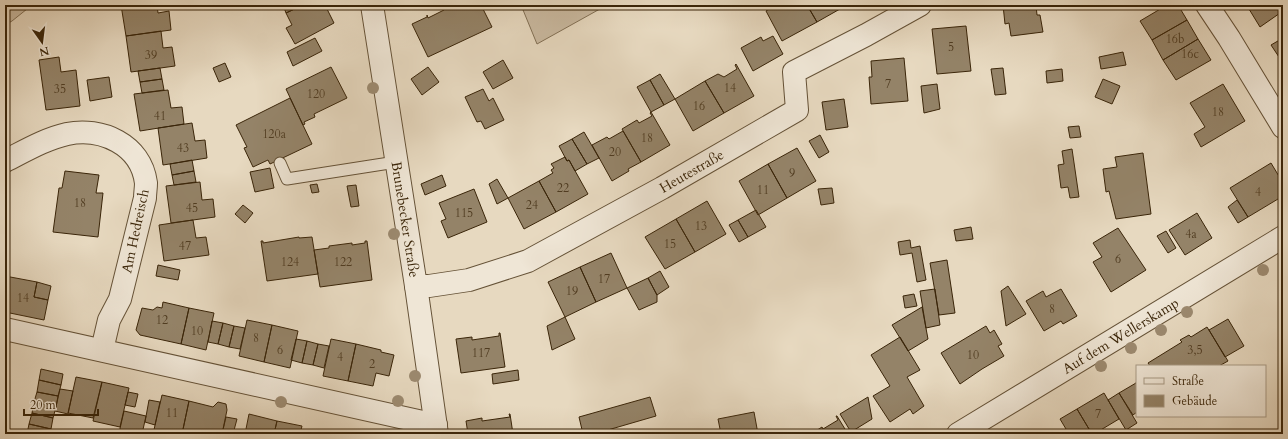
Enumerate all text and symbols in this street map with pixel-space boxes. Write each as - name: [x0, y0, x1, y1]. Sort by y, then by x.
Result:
- north arrow: [22, 22, 62, 62]
- house number: 16b: [1166, 31, 1184, 47]
- house number: 5: [948, 39, 954, 55]
- text: N: [37, 43, 51, 60]
- house number: 16c: [1181, 46, 1199, 62]
- house number: 39: [145, 47, 157, 63]
- house number: 7: [885, 76, 891, 92]
- house number: 14: [724, 80, 736, 96]
- house number: 35: [54, 81, 66, 97]
- house number: 120: [307, 86, 325, 102]
- house number: 16: [693, 98, 705, 114]
- house number: 18: [1212, 104, 1224, 120]
- house number: 41: [154, 108, 166, 124]
- house number: 120a: [262, 126, 287, 142]
- house number: 18: [641, 130, 653, 146]
- house number: 43: [177, 140, 189, 156]
- house number: 20: [609, 144, 621, 160]
- street label: Heutestraße: [656, 145, 727, 198]
- street label: Brunebecker Straße: [387, 160, 424, 279]
- house number: 9: [789, 165, 795, 181]
- house number: 22: [557, 180, 569, 196]
- house number: 11: [757, 182, 769, 198]
- house number: 4: [1255, 184, 1261, 200]
- street label: Am Hedreisch: [117, 187, 154, 275]
- house number: 18: [74, 195, 86, 211]
- house number: 24: [526, 197, 538, 213]
- house number: 45: [186, 200, 198, 216]
- house number: 115: [455, 205, 473, 221]
- house number: 13: [695, 218, 707, 234]
- house number: 4a: [1185, 226, 1197, 242]
- house number: 15: [664, 236, 676, 252]
- house number: 47: [179, 238, 191, 254]
- house number: 6: [1115, 251, 1121, 267]
- house number: 124: [281, 254, 299, 270]
- house number: 122: [334, 254, 352, 270]
- house number: 17: [598, 271, 610, 287]
- house number: 19: [566, 283, 578, 299]
- house number: 14: [17, 290, 29, 306]
- street label: Auf dem Wellerskamp: [1059, 293, 1183, 379]
- house number: 8: [1049, 301, 1055, 317]
- house number: 12: [156, 312, 168, 328]
- house number: 10: [191, 323, 203, 339]
- house number: 8: [253, 330, 259, 346]
- house number: 6: [277, 342, 283, 358]
- house number: 3,5: [1187, 342, 1203, 358]
- house number: 117: [472, 345, 490, 361]
- house number: 10: [967, 347, 979, 363]
- house number: 4: [337, 349, 343, 365]
- house number: 2: [369, 356, 375, 372]
- legend: [1136, 365, 1266, 417]
- text: Straße: [1172, 373, 1204, 389]
- scale bar: [24, 391, 98, 417]
- text: Gebäude: [1172, 393, 1217, 409]
- text: 20 m: [30, 397, 57, 413]
- house number: 11: [166, 405, 178, 421]
- house number: 7: [1095, 406, 1101, 422]

